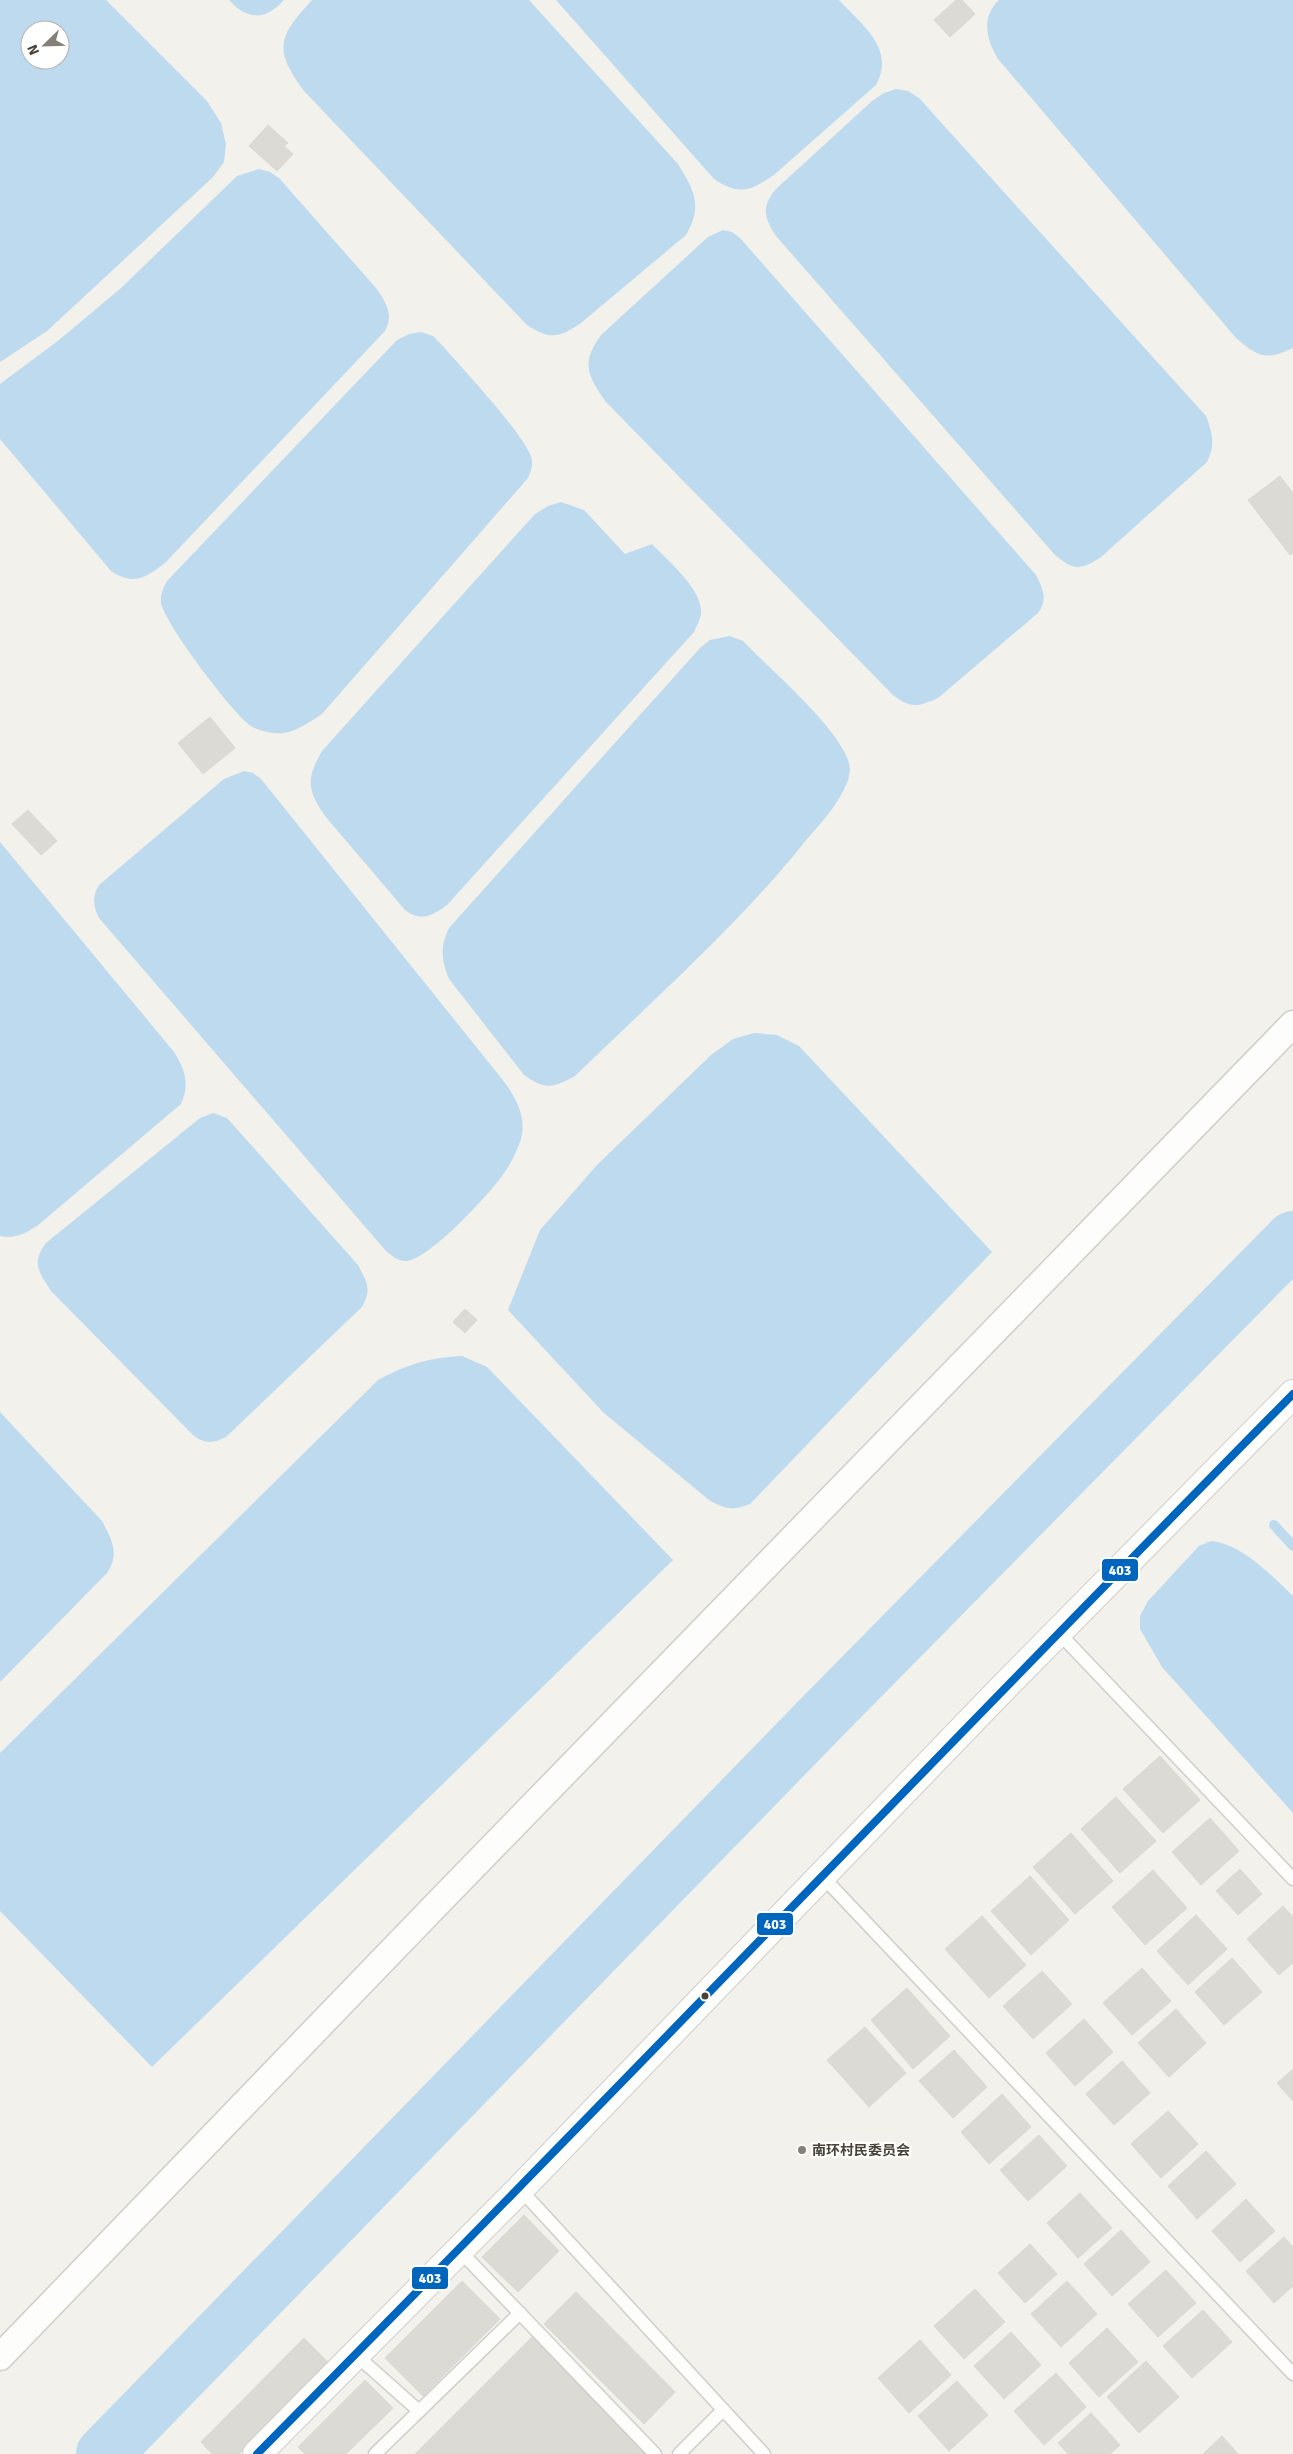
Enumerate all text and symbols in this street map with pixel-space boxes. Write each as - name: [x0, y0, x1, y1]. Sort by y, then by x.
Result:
- north arrow: [20, 20, 70, 70]
- text: N: [24, 42, 43, 58]
- line badge: 403: [1101, 1558, 1139, 1582]
- text: 403: [1109, 1562, 1131, 1579]
- line badge: 403: [756, 1912, 794, 1936]
- text: 403: [764, 1916, 786, 1933]
- unlabelled marker: [700, 1991, 710, 2001]
- place label: 南环村民委员会: [812, 2142, 910, 2159]
- marker: 南环村民委员会: [796, 2144, 808, 2156]
- line badge: 403: [411, 2266, 449, 2290]
- text: 403: [419, 2270, 441, 2287]

